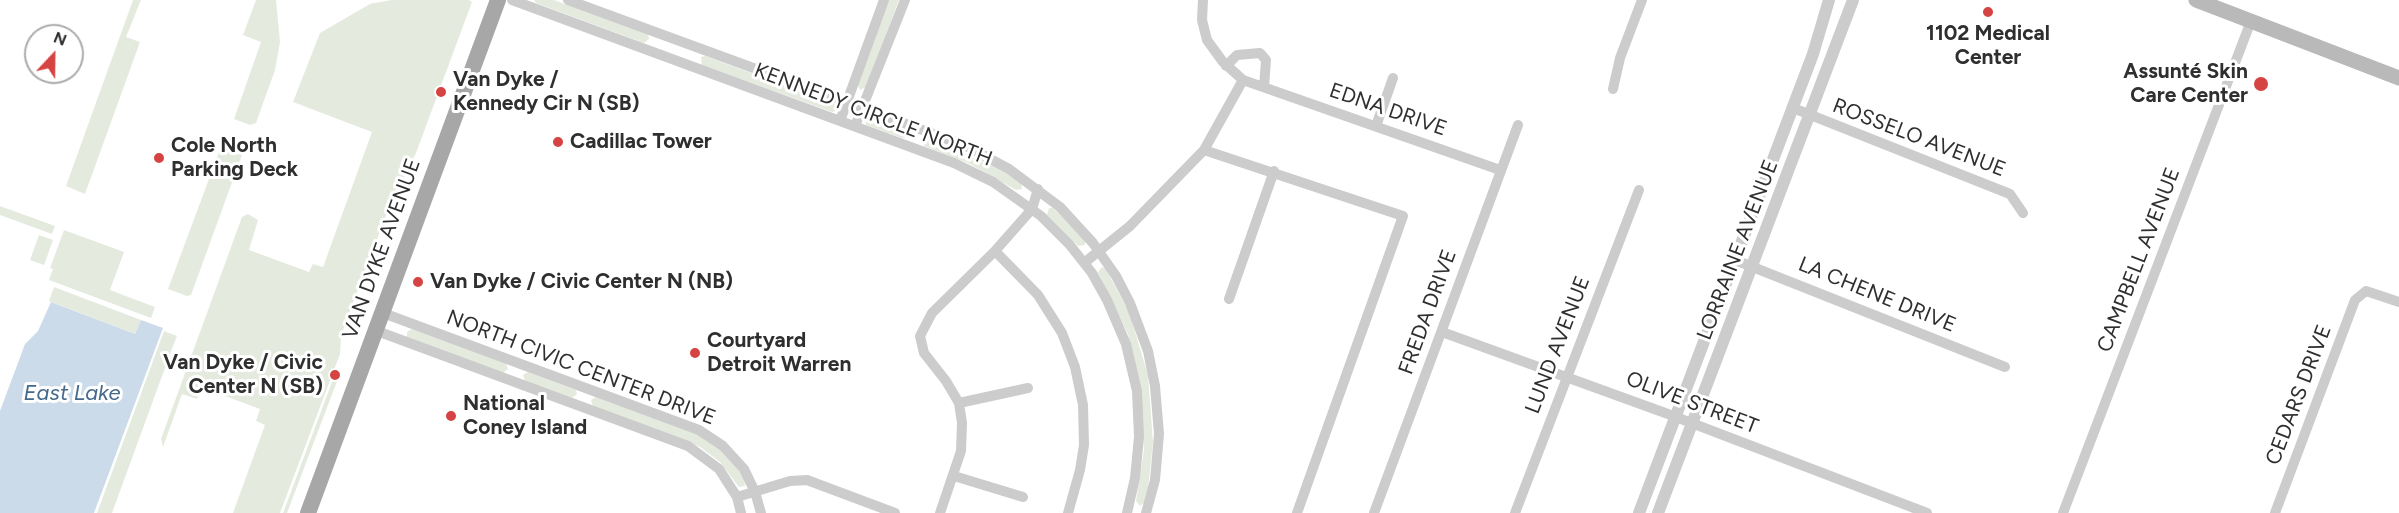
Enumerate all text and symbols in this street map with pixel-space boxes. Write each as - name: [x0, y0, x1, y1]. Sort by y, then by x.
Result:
- marker: 1102 Medical Center: [1981, 5, 1995, 19]
- place label: 1102 Medical Center: [1926, 21, 2050, 71]
- north arrow: [24, 24, 84, 84]
- text: N: [51, 28, 69, 50]
- street label: KENNEDY CIRCLE NORTH: [750, 58, 996, 172]
- place label: Assunté Skin Care Center: [2123, 59, 2248, 109]
- place label: Van Dyke / Kennedy Cir N (SB): [453, 67, 640, 117]
- marker: Assunté Skin Care Center: [2252, 75, 2270, 93]
- street label: EDNA DRIVE: [1326, 78, 1450, 142]
- marker: Van Dyke / Kennedy Cir N (SB): [434, 85, 448, 99]
- street label: ROSSELO AVENUE: [1829, 93, 2009, 183]
- place label: Cadillac Tower: [570, 129, 712, 155]
- place label: Cole North Parking Deck: [171, 133, 298, 183]
- marker: Cadillac Tower: [551, 135, 565, 149]
- marker: Cole North Parking Deck: [152, 151, 166, 165]
- street label: VAN DYKE AVENUE: [338, 155, 426, 343]
- street label: LORRAINE AVENUE: [1692, 156, 1784, 344]
- street label: CAMPBELL AVENUE: [2092, 164, 2186, 356]
- street label: FREDA DRIVE: [1394, 246, 1462, 378]
- street label: LA CHENE DRIVE: [1794, 252, 1960, 338]
- place label: Van Dyke / Civic Center N (NB): [430, 269, 733, 295]
- street label: LUND AVENUE: [1520, 273, 1596, 417]
- marker: Van Dyke / Civic Center N (NB): [411, 275, 425, 289]
- street label: NORTH CIVIC CENTER DRIVE: [443, 305, 719, 431]
- street label: CEDARS DRIVE: [2261, 322, 2337, 468]
- place label: Courtyard Detroit Warren: [707, 328, 851, 378]
- marker: Courtyard Detroit Warren: [688, 346, 702, 360]
- place label: Van Dyke / Civic Center N (SB): [163, 350, 323, 400]
- street label: OLIVE STREET: [1623, 366, 1761, 440]
- marker: Van Dyke / Civic Center N (SB): [328, 368, 342, 382]
- water label: East Lake: [23, 381, 121, 407]
- place label: National Coney Island: [463, 391, 587, 441]
- marker: National Coney Island: [444, 409, 458, 423]

